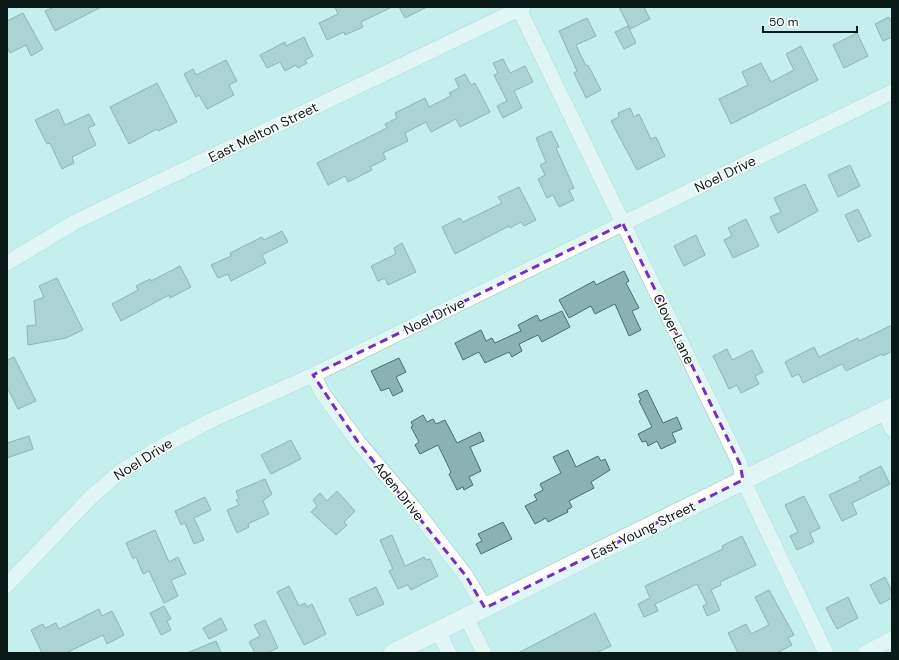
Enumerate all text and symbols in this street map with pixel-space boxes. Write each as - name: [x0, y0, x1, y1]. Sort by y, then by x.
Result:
- scale bar: [763, 8, 857, 34]
- text: 50 m: [769, 14, 798, 30]
- street label: East Melton Street: [205, 98, 321, 166]
- street label: Noel Drive: [691, 151, 759, 197]
- street label: Clover Lane: [649, 291, 699, 367]
- street label: Noel Drive: [400, 293, 468, 339]
- street label: Noel Drive: [110, 434, 176, 484]
- street label: Aden Drive: [370, 458, 428, 524]
- street label: East Young Street: [588, 497, 698, 563]

